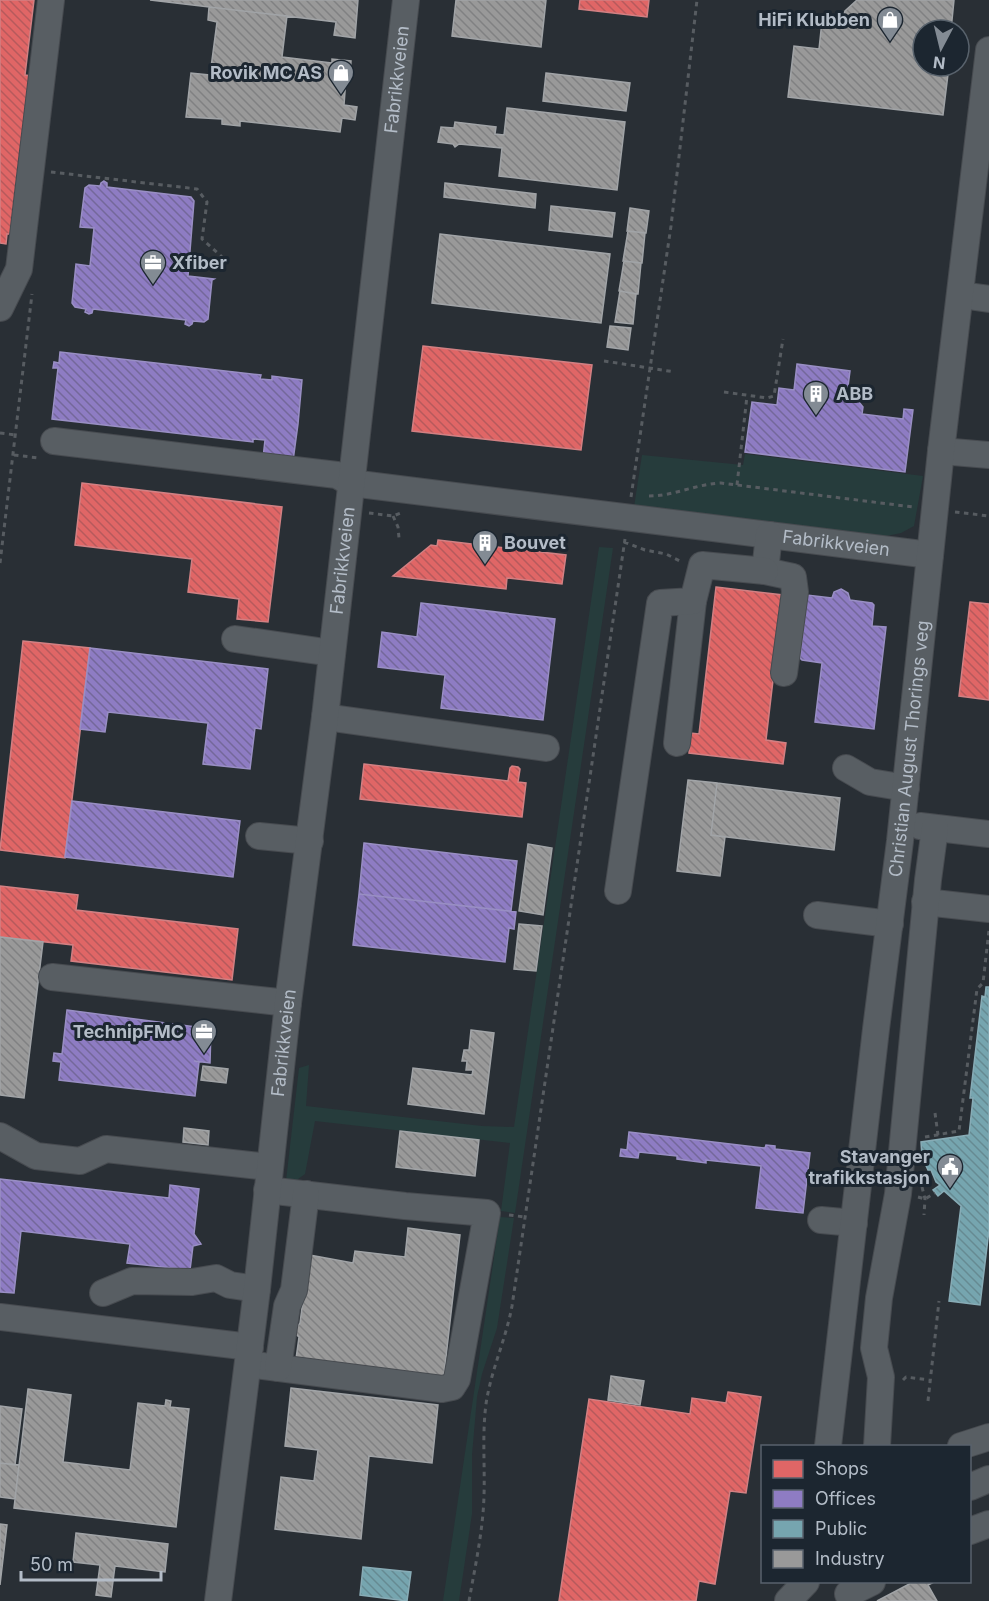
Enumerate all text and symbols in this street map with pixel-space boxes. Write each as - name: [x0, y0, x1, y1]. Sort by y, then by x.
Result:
- shop icon: HiFi Klubben: [875, 5, 905, 43]
- place label: HiFi Klubben: [758, 9, 870, 30]
- north arrow: [911, 18, 971, 78]
- street label: Fabrikkveien: [380, 25, 413, 134]
- text: N: [932, 52, 946, 74]
- shop icon: Rovik MC AS: [326, 58, 356, 96]
- place label: Rovik MC AS: [210, 62, 322, 83]
- office icon: Xfiber: [138, 248, 168, 286]
- place label: Xfiber: [172, 252, 227, 273]
- building icon: ABB: [801, 379, 831, 417]
- place label: ABB: [836, 383, 873, 404]
- street label: Fabrikkveien: [326, 505, 359, 615]
- street label: Fabrikkveien: [781, 526, 891, 560]
- building icon: Bouvet: [470, 528, 500, 566]
- place label: Bouvet: [504, 532, 566, 553]
- street label: Christian August Thorings veg: [884, 619, 933, 878]
- street label: Fabrikkveien: [267, 988, 300, 1098]
- office icon: TechnipFMC: [189, 1017, 219, 1055]
- place label: TechnipFMC: [73, 1021, 184, 1042]
- place label: Stavanger trafikkstasjon: [808, 1146, 930, 1188]
- public building icon: Stavanger trafikkstasjon: [935, 1152, 965, 1190]
- legend: [761, 1445, 971, 1583]
- text: Shops: [815, 1458, 869, 1479]
- text: Offices: [815, 1488, 876, 1509]
- text: Public: [815, 1518, 867, 1539]
- scale bar: [21, 1544, 160, 1582]
- text: Industry: [815, 1548, 885, 1569]
- text: 50 m: [30, 1554, 73, 1575]

